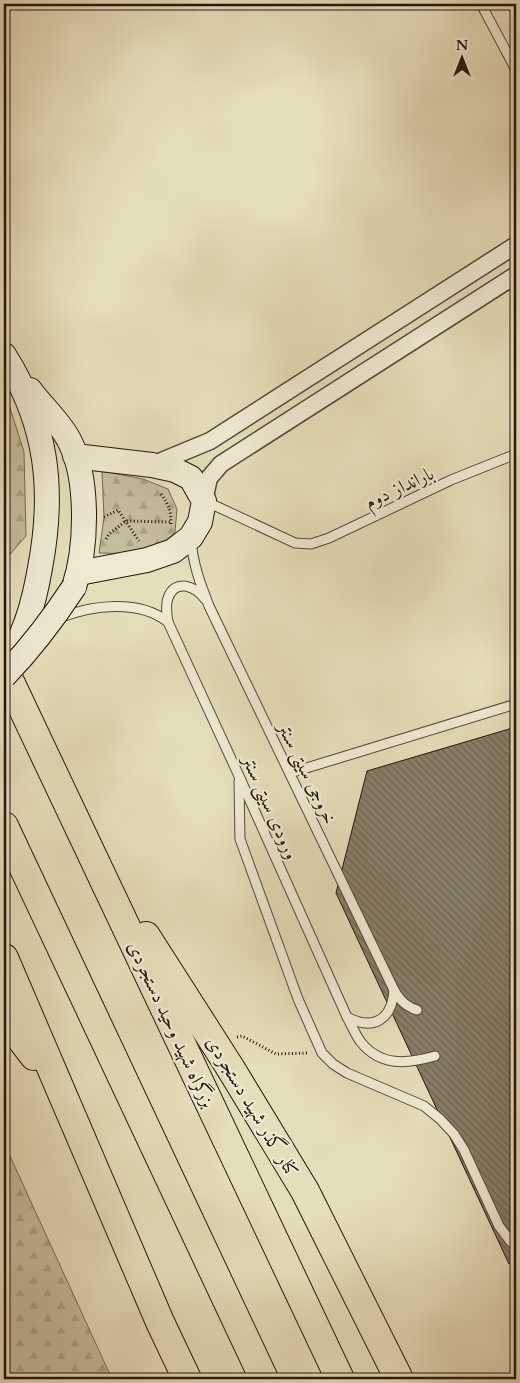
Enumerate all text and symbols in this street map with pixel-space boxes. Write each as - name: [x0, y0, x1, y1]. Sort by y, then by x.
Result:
- north arrow: [438, 32, 488, 82]
- text: N: [456, 36, 468, 55]
- street label: بارانداز دوم: [361, 461, 440, 518]
- street label: خروجی سیتی سنتر: [270, 716, 343, 829]
- street label: ورودی سیتی سنتر: [235, 750, 305, 863]
- street label: بزرگراه شهید وحید دستجردی: [121, 937, 221, 1113]
- street label: کنار گذر شهید دستجردی: [200, 1031, 305, 1182]

